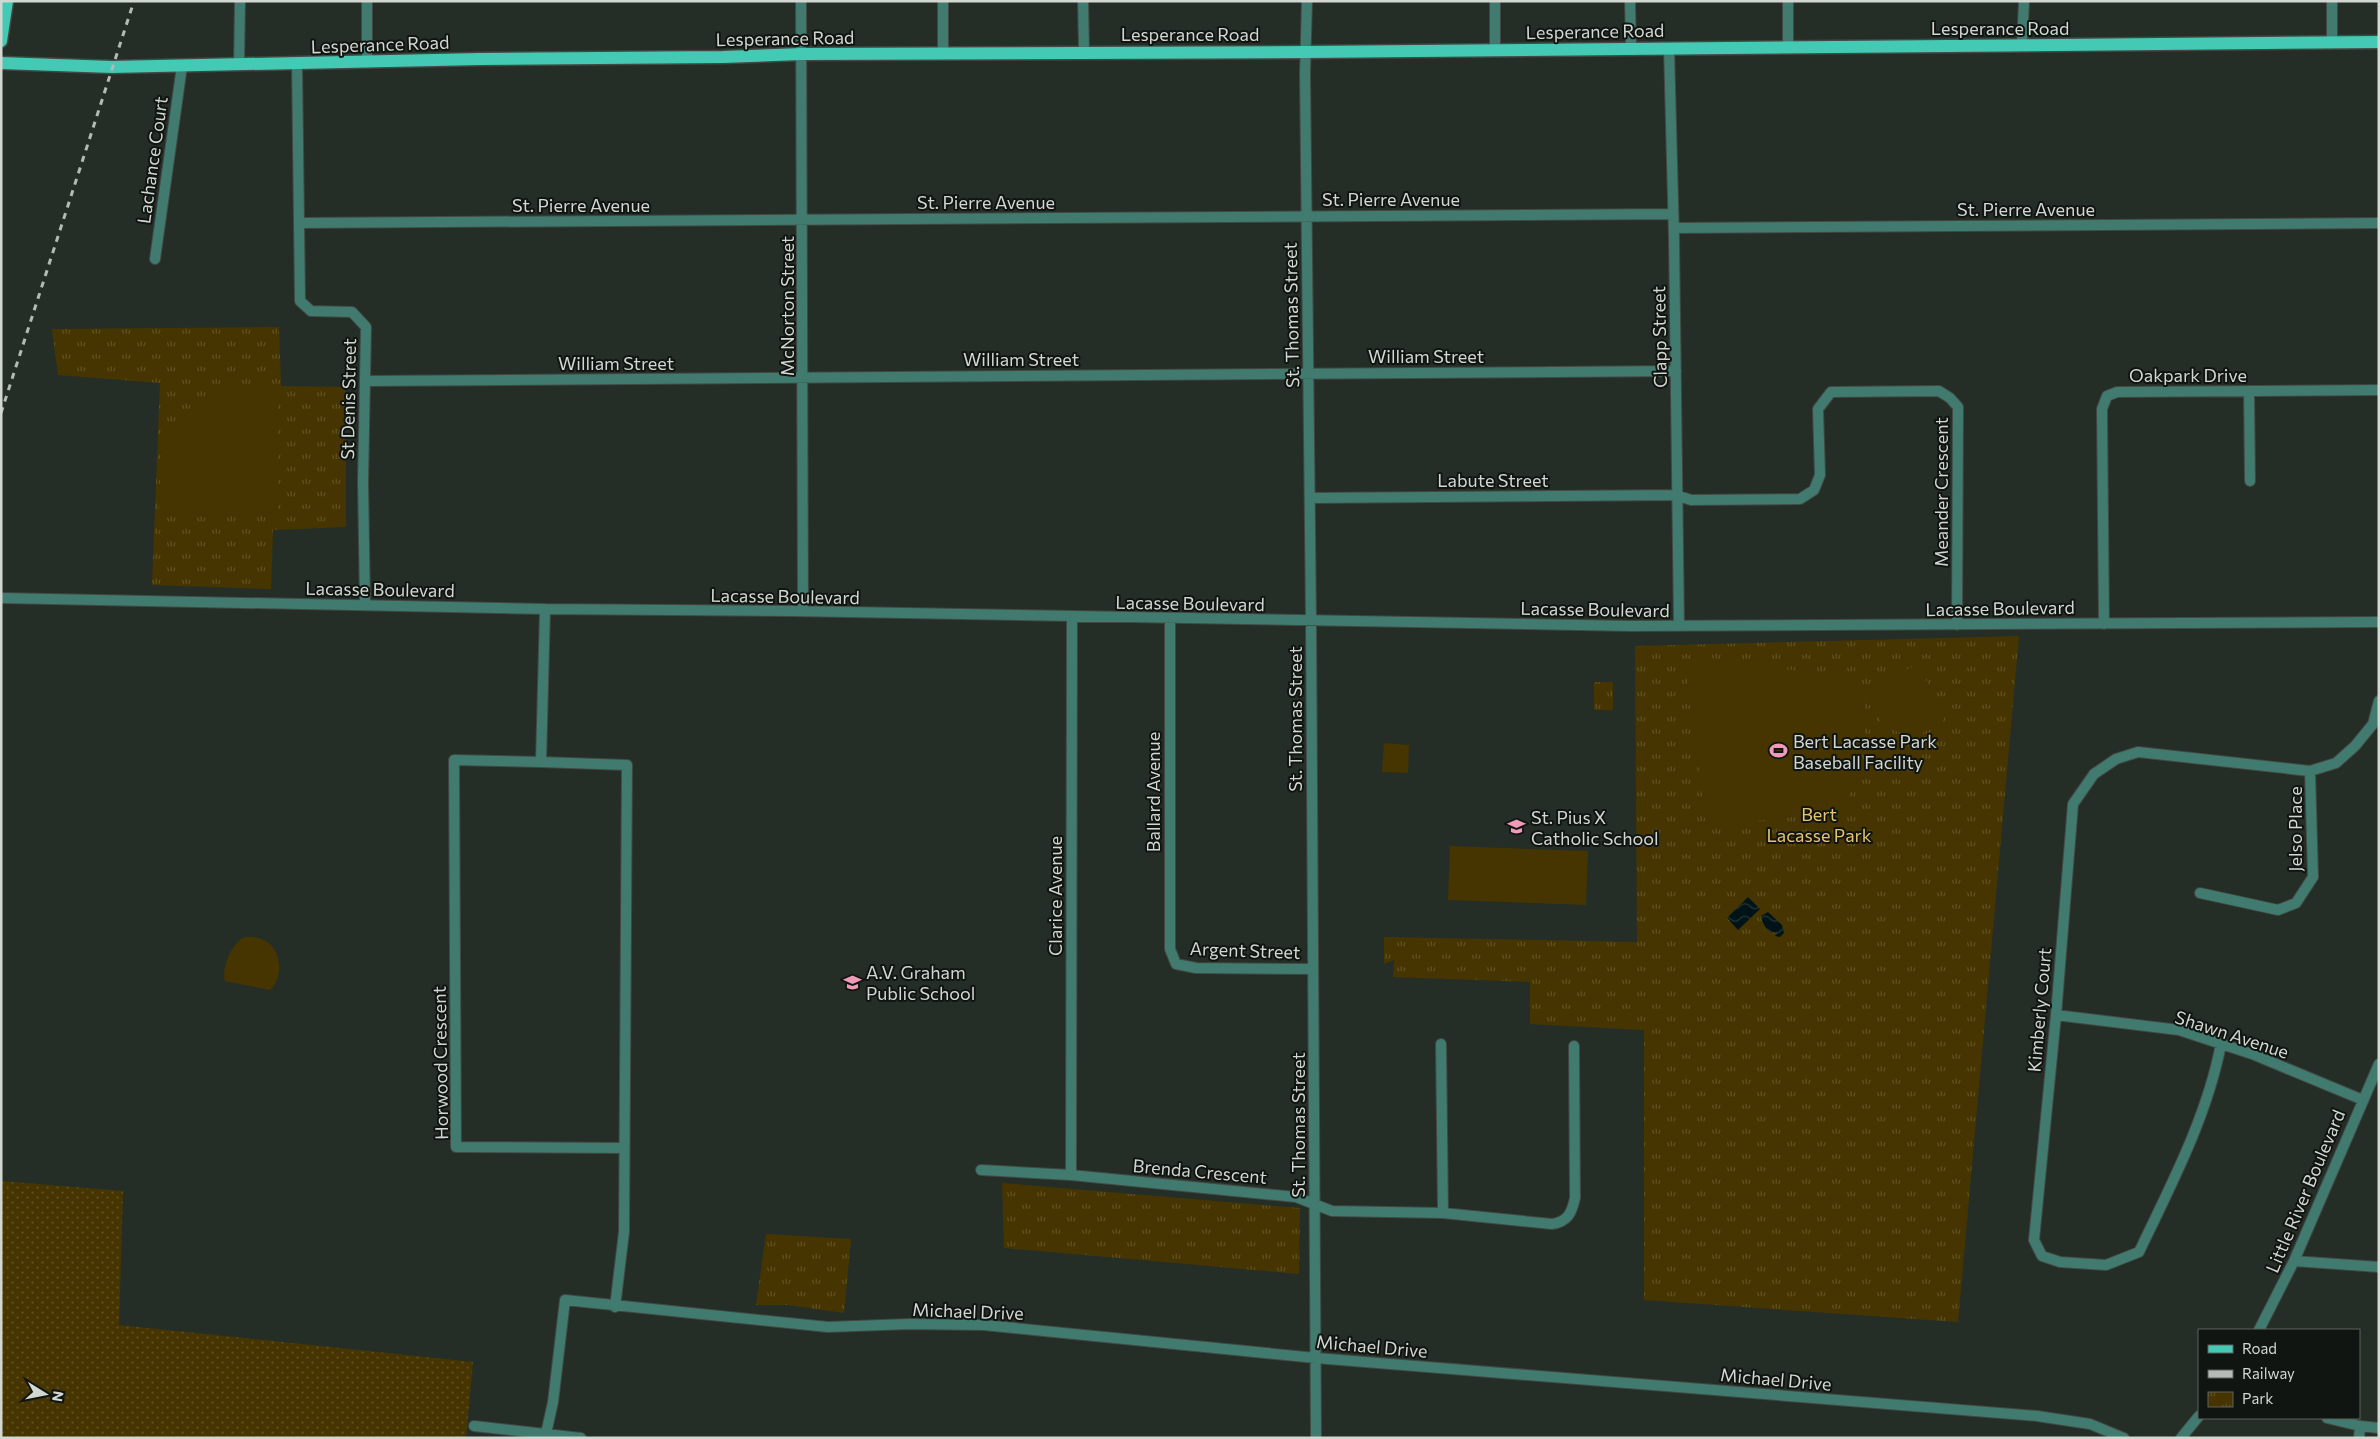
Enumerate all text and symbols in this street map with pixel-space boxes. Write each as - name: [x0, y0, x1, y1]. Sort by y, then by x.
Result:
- street label: Lesperance Road: [1931, 17, 2069, 39]
- street label: Lesperance Road: [1525, 19, 1665, 43]
- street label: Lesperance Road: [1121, 23, 1259, 45]
- street label: Lesperance Road: [715, 26, 855, 50]
- street label: Lesperance Road: [310, 31, 450, 57]
- street label: Lachance Court: [132, 95, 172, 225]
- street label: St. Pierre Avenue: [1322, 188, 1460, 210]
- street label: St. Pierre Avenue: [917, 191, 1055, 213]
- street label: St. Pierre Avenue: [512, 194, 650, 216]
- street label: St. Pierre Avenue: [1957, 198, 2095, 220]
- street label: McNorton Street: [776, 236, 798, 376]
- street label: St. Thomas Street: [1279, 242, 1303, 388]
- street label: Clapp Street: [1647, 286, 1671, 388]
- street label: St Denis Street: [336, 338, 360, 460]
- street label: William Street: [1368, 345, 1484, 367]
- street label: William Street: [963, 348, 1079, 370]
- street label: William Street: [558, 352, 674, 374]
- street label: Oakpark Drive: [2129, 364, 2247, 386]
- street label: Meander Crescent: [1930, 417, 1952, 567]
- street label: Labute Street: [1437, 469, 1549, 491]
- street label: Lacasse Boulevard: [305, 577, 455, 601]
- street label: Lacasse Boulevard: [710, 584, 860, 608]
- street label: Lacasse Boulevard: [1115, 591, 1265, 615]
- street label: Lacasse Boulevard: [1925, 596, 2075, 620]
- street label: Lacasse Boulevard: [1520, 597, 1670, 621]
- street label: St. Thomas Street: [1284, 646, 1306, 792]
- place label: Bert Lacasse Park Baseball Facility: [1793, 730, 1937, 773]
- street label: Ballard Avenue: [1142, 732, 1164, 852]
- sports icon: Bert Lacasse Park Baseball Facility: [1769, 741, 1789, 761]
- street label: Jelso Place: [2284, 786, 2306, 872]
- park label: Bert Lacasse Park: [1767, 803, 1872, 846]
- place label: St. Pius X Catholic School: [1531, 806, 1659, 849]
- school or university icon: St. Pius X Catholic School: [1507, 817, 1527, 837]
- street label: Clarice Avenue: [1044, 836, 1066, 956]
- street label: Argent Street: [1189, 937, 1301, 963]
- street label: Kimberly Court: [2023, 947, 2055, 1073]
- place label: A.V. Graham Public School: [866, 961, 975, 1004]
- school or university icon: A.V. Graham Public School: [842, 972, 862, 992]
- street label: Horwood Crescent: [428, 986, 452, 1140]
- street label: Shawn Avenue: [2172, 1005, 2292, 1063]
- street label: St. Thomas Street: [1287, 1052, 1309, 1198]
- street label: Little River Boulevard: [2261, 1106, 2349, 1276]
- street label: Brenda Crescent: [1132, 1154, 1268, 1188]
- street label: Michael Drive: [912, 1298, 1024, 1324]
- legend: [2198, 1329, 2360, 1419]
- street label: Michael Drive: [1316, 1330, 1428, 1362]
- text: Road: [2242, 1339, 2277, 1357]
- street label: Michael Drive: [1720, 1363, 1832, 1395]
- text: Railway: [2242, 1364, 2295, 1382]
- north arrow: [20, 1369, 70, 1419]
- text: Park: [2242, 1389, 2273, 1407]
- text: N: [49, 1390, 68, 1403]

